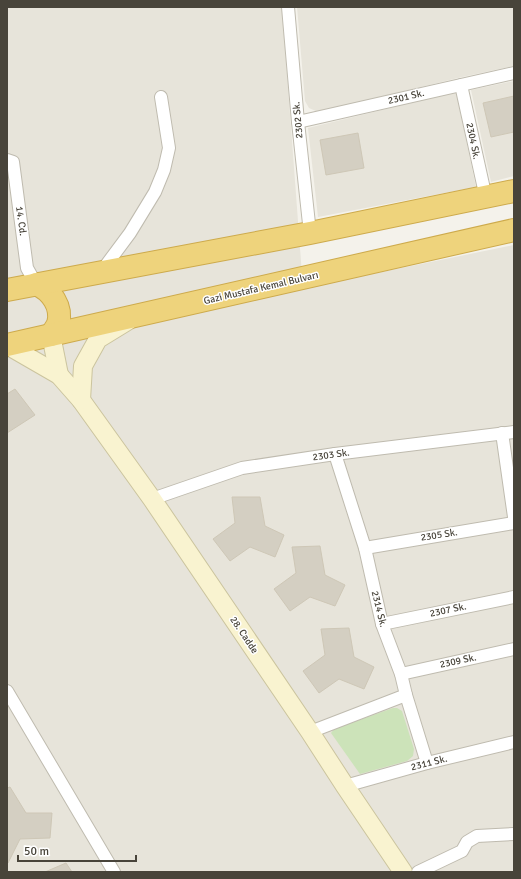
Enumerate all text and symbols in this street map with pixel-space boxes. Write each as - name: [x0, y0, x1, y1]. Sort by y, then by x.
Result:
- street label: 2301 Sk.: [387, 87, 426, 107]
- street label: 2302 Sk.: [290, 101, 306, 139]
- street label: 2304 Sk.: [463, 122, 483, 161]
- street label: 14. Cd.: [13, 206, 29, 237]
- street label: Gazi Mustafa Kemal Bulvarı: [202, 269, 320, 307]
- street label: 2303 Sk.: [312, 446, 351, 464]
- street label: 2305 Sk.: [420, 526, 459, 544]
- street label: 2314 Sk.: [369, 590, 389, 629]
- street label: 2307 Sk.: [429, 600, 468, 620]
- street label: 28. Cadde: [227, 614, 261, 656]
- street label: 2309 Sk.: [439, 651, 478, 671]
- street label: 2311 Sk.: [410, 753, 449, 773]
- scale bar: [18, 837, 136, 863]
- text: 50 m: [24, 844, 49, 859]

